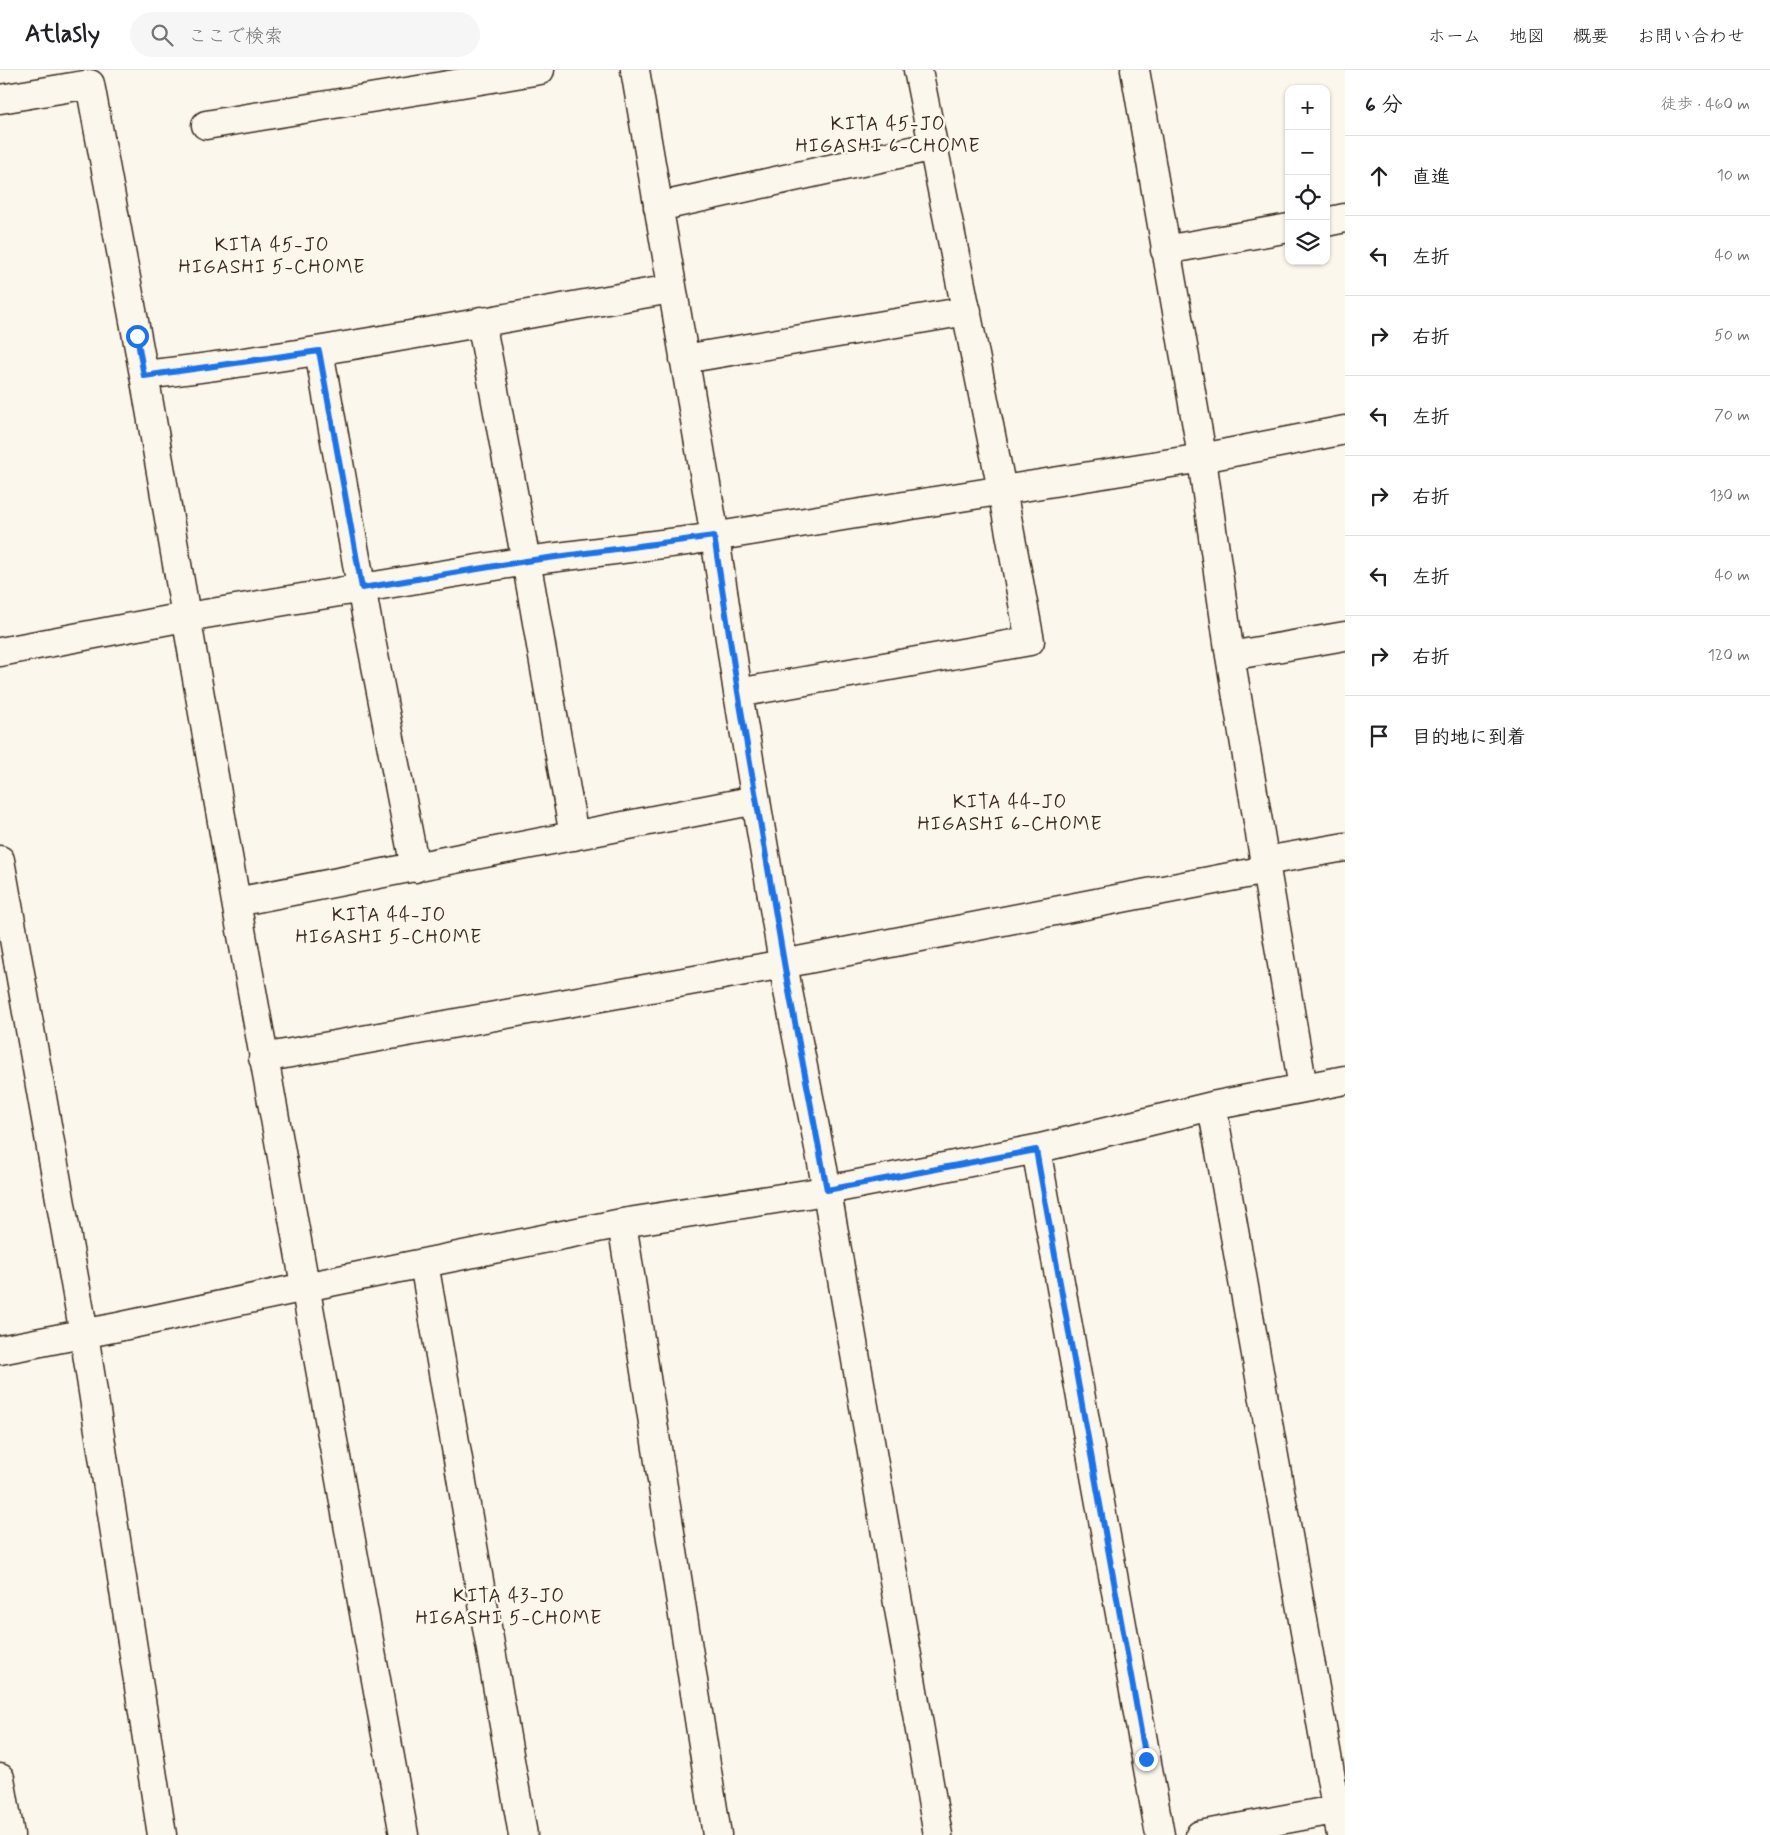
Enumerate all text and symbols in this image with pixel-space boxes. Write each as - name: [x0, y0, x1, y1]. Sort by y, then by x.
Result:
- search box: [130, 12, 480, 57]
- text: Atlasly: [25, 19, 100, 50]
- icon: search: [148, 21, 176, 49]
- text: ここで検索: [188, 24, 283, 49]
- text: ホーム: [1428, 25, 1481, 49]
- text: 地図: [1509, 25, 1545, 49]
- text: 概要: [1573, 25, 1609, 49]
- text: お問い合わせ: [1637, 25, 1745, 49]
- map controls: [1285, 85, 1330, 265]
- button: +: [1285, 85, 1330, 130]
- text: 6 分: [1365, 91, 1402, 119]
- text: 徒歩 · 460 m: [1661, 94, 1750, 115]
- district label: KITA 45-JO HIGASHI 6-CHOME: [795, 112, 981, 159]
- button: −: [1285, 130, 1330, 175]
- icon: ahead: [1365, 162, 1393, 190]
- text: 直進: [1412, 165, 1450, 190]
- text: 10 m: [1717, 165, 1750, 186]
- button: locate: [1285, 175, 1330, 220]
- button: layers: [1285, 220, 1330, 265]
- district label: KITA 45-JO HIGASHI 5-CHOME: [179, 233, 365, 280]
- icon: left: [1365, 242, 1393, 270]
- text: 左折: [1412, 245, 1450, 270]
- text: 40 m: [1714, 245, 1750, 266]
- icon: right: [1365, 322, 1393, 350]
- route start: [126, 325, 149, 348]
- text: 右折: [1412, 325, 1450, 350]
- text: 50 m: [1714, 325, 1750, 346]
- icon: left: [1365, 402, 1393, 430]
- text: 左折: [1412, 405, 1450, 430]
- text: 70 m: [1714, 405, 1750, 426]
- icon: right: [1365, 482, 1393, 510]
- text: 右折: [1412, 485, 1450, 510]
- text: 130 m: [1709, 485, 1750, 506]
- icon: left: [1365, 562, 1393, 590]
- text: 左折: [1412, 565, 1450, 590]
- text: 40 m: [1714, 565, 1750, 586]
- icon: right: [1365, 642, 1393, 670]
- text: 右折: [1412, 645, 1450, 670]
- text: 120 m: [1708, 645, 1750, 666]
- icon: arrive: [1365, 722, 1393, 750]
- text: 目的地に到着: [1412, 725, 1526, 750]
- district label: KITA 44-JO HIGASHI 6-CHOME: [917, 790, 1103, 837]
- district label: KITA 44-JO HIGASHI 5-CHOME: [296, 903, 482, 950]
- district label: KITA 43-JO HIGASHI 5-CHOME: [416, 1584, 602, 1631]
- route end: [1135, 1748, 1158, 1771]

